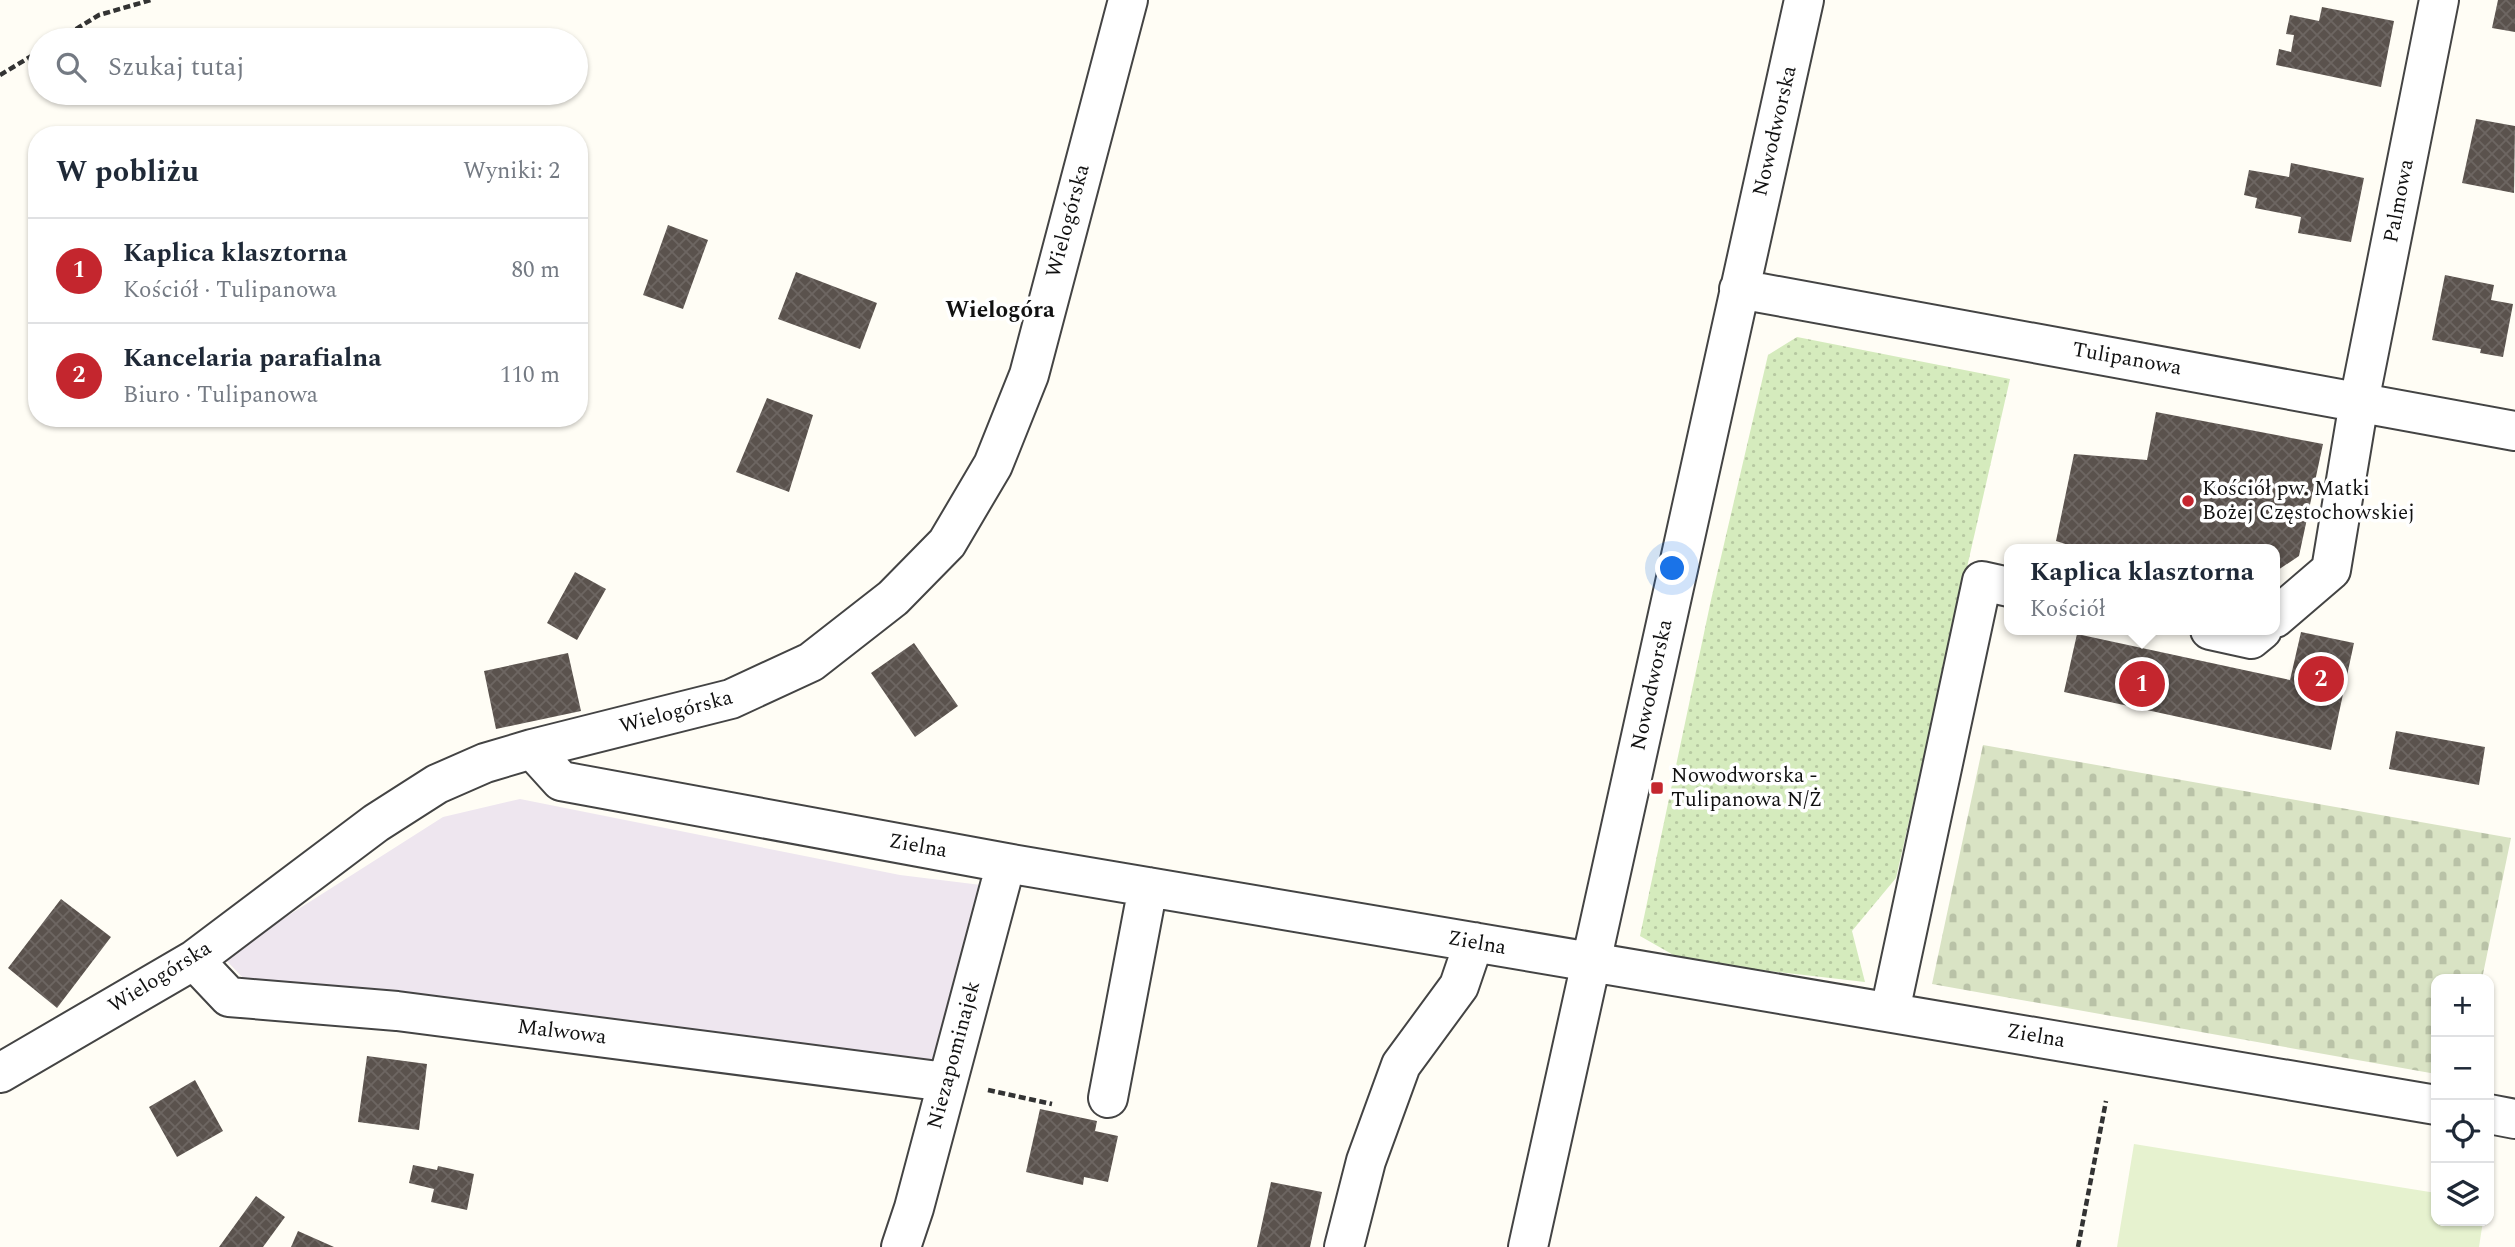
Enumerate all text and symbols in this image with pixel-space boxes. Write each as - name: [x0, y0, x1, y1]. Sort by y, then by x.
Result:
- search box: [28, 28, 588, 105]
- text: Szukaj tutaj: [108, 47, 245, 87]
- icon: search: [52, 48, 90, 86]
- street label: Nowodworska: [1744, 62, 1806, 200]
- text: W pobliżu: [56, 149, 199, 195]
- text: Wyniki: 2: [463, 154, 560, 189]
- street label: Palmowa: [2375, 156, 2423, 246]
- street label: Wielogórska: [1037, 160, 1099, 281]
- text: Kaplica klasztorna: [123, 233, 347, 273]
- text: 1: [73, 253, 85, 288]
- text: 80 m: [511, 253, 560, 288]
- text: Kościół · Tulipanowa: [123, 273, 337, 308]
- district label: Wielogóra: [945, 293, 1055, 328]
- street label: Tulipanowa: [2070, 334, 2185, 384]
- text: Kancelaria parafialna: [123, 338, 382, 378]
- text: 2: [73, 358, 85, 393]
- text: 110 m: [500, 358, 560, 393]
- text: Biuro · Tulipanowa: [123, 378, 318, 413]
- place label: Kościół pw. Matki Bożej Częstochowskiej: [2202, 473, 2415, 529]
- marker: Kościół pw. Matki Bożej Częstochowskiej: [2180, 493, 2196, 509]
- popup: [2004, 544, 2280, 635]
- your location: [1655, 551, 1689, 585]
- text: Kaplica klasztorna: [2030, 552, 2254, 592]
- text: Kościół: [2030, 592, 2106, 627]
- street label: Nowodworska: [1622, 616, 1682, 754]
- pin: 2: [2298, 653, 2344, 705]
- pin: 1: [2119, 658, 2165, 710]
- street label: Wielogórska: [616, 681, 737, 743]
- place label: Nowodworska - Tulipanowa N/Ż: [1671, 760, 1822, 816]
- marker: Nowodworska - Tulipanowa N/Ż: [1649, 780, 1665, 796]
- street label: Zielna: [886, 825, 950, 867]
- street label: Zielna: [1445, 922, 1509, 964]
- street label: Wielogórska: [102, 932, 218, 1021]
- map controls: [2431, 974, 2494, 1226]
- button: +: [2431, 974, 2494, 1037]
- street label: Niezapominajek: [919, 977, 989, 1133]
- street label: Malwowa: [516, 1011, 609, 1053]
- street label: Zielna: [2004, 1015, 2068, 1057]
- button: −: [2431, 1037, 2494, 1100]
- button: locate: [2431, 1100, 2494, 1163]
- button: layers: [2431, 1163, 2494, 1226]

